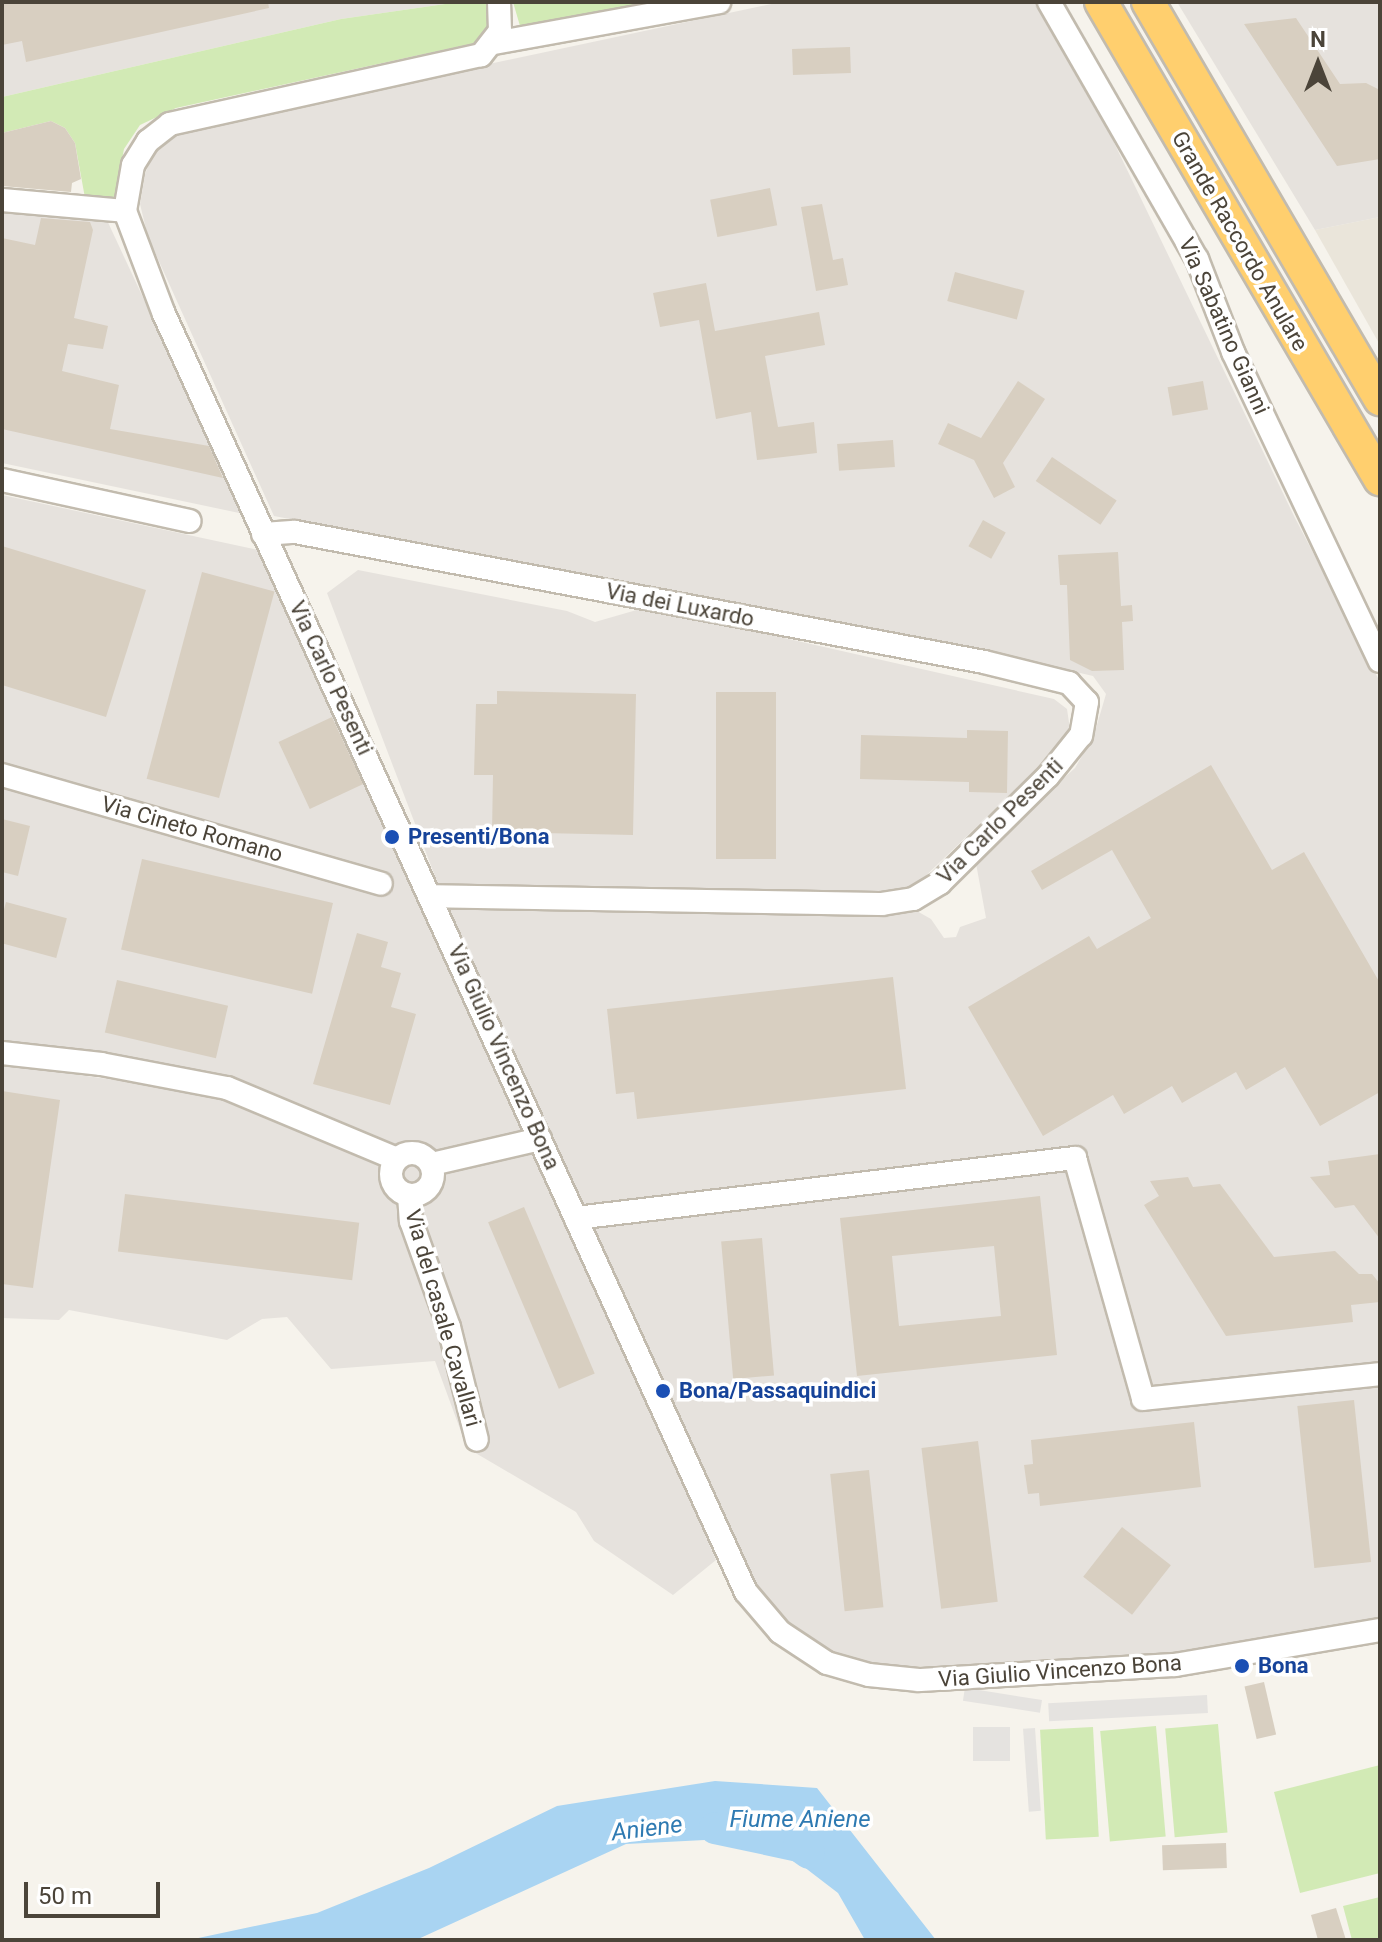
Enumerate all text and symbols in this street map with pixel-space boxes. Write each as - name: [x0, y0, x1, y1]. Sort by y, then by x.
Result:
- north arrow: [1278, 24, 1358, 104]
- text: N: [1310, 27, 1326, 52]
- street label: Grande Raccordo Anulare: [1166, 126, 1314, 356]
- street label: Via Sabatino Gianni: [1173, 233, 1275, 419]
- street label: Via dei Luxardo: [604, 578, 756, 632]
- street label: Via Carlo Pesenti: [284, 597, 378, 759]
- street label: Via Carlo Pesenti: [932, 753, 1068, 889]
- street label: Via Cineto Romano: [98, 790, 286, 868]
- place label: Presenti/Bona: [408, 824, 549, 850]
- marker: Presenti/Bona: [383, 828, 401, 846]
- street label: Via Giulio Vincenzo Bona: [442, 940, 566, 1174]
- street label: Via del casale Cavallari: [399, 1206, 487, 1430]
- place label: Bona/Passaquindici: [679, 1378, 876, 1404]
- marker: Bona/Passaquindici: [654, 1382, 672, 1400]
- street label: Via Giulio Vincenzo Bona: [937, 1649, 1183, 1693]
- place label: Bona: [1258, 1653, 1309, 1679]
- marker: Bona: [1233, 1657, 1251, 1675]
- water label: Fiume Aniene: [729, 1806, 871, 1834]
- water label: Aniene: [610, 1810, 684, 1848]
- scale bar: [28, 1866, 164, 1916]
- text: 50 m: [38, 1882, 92, 1910]

